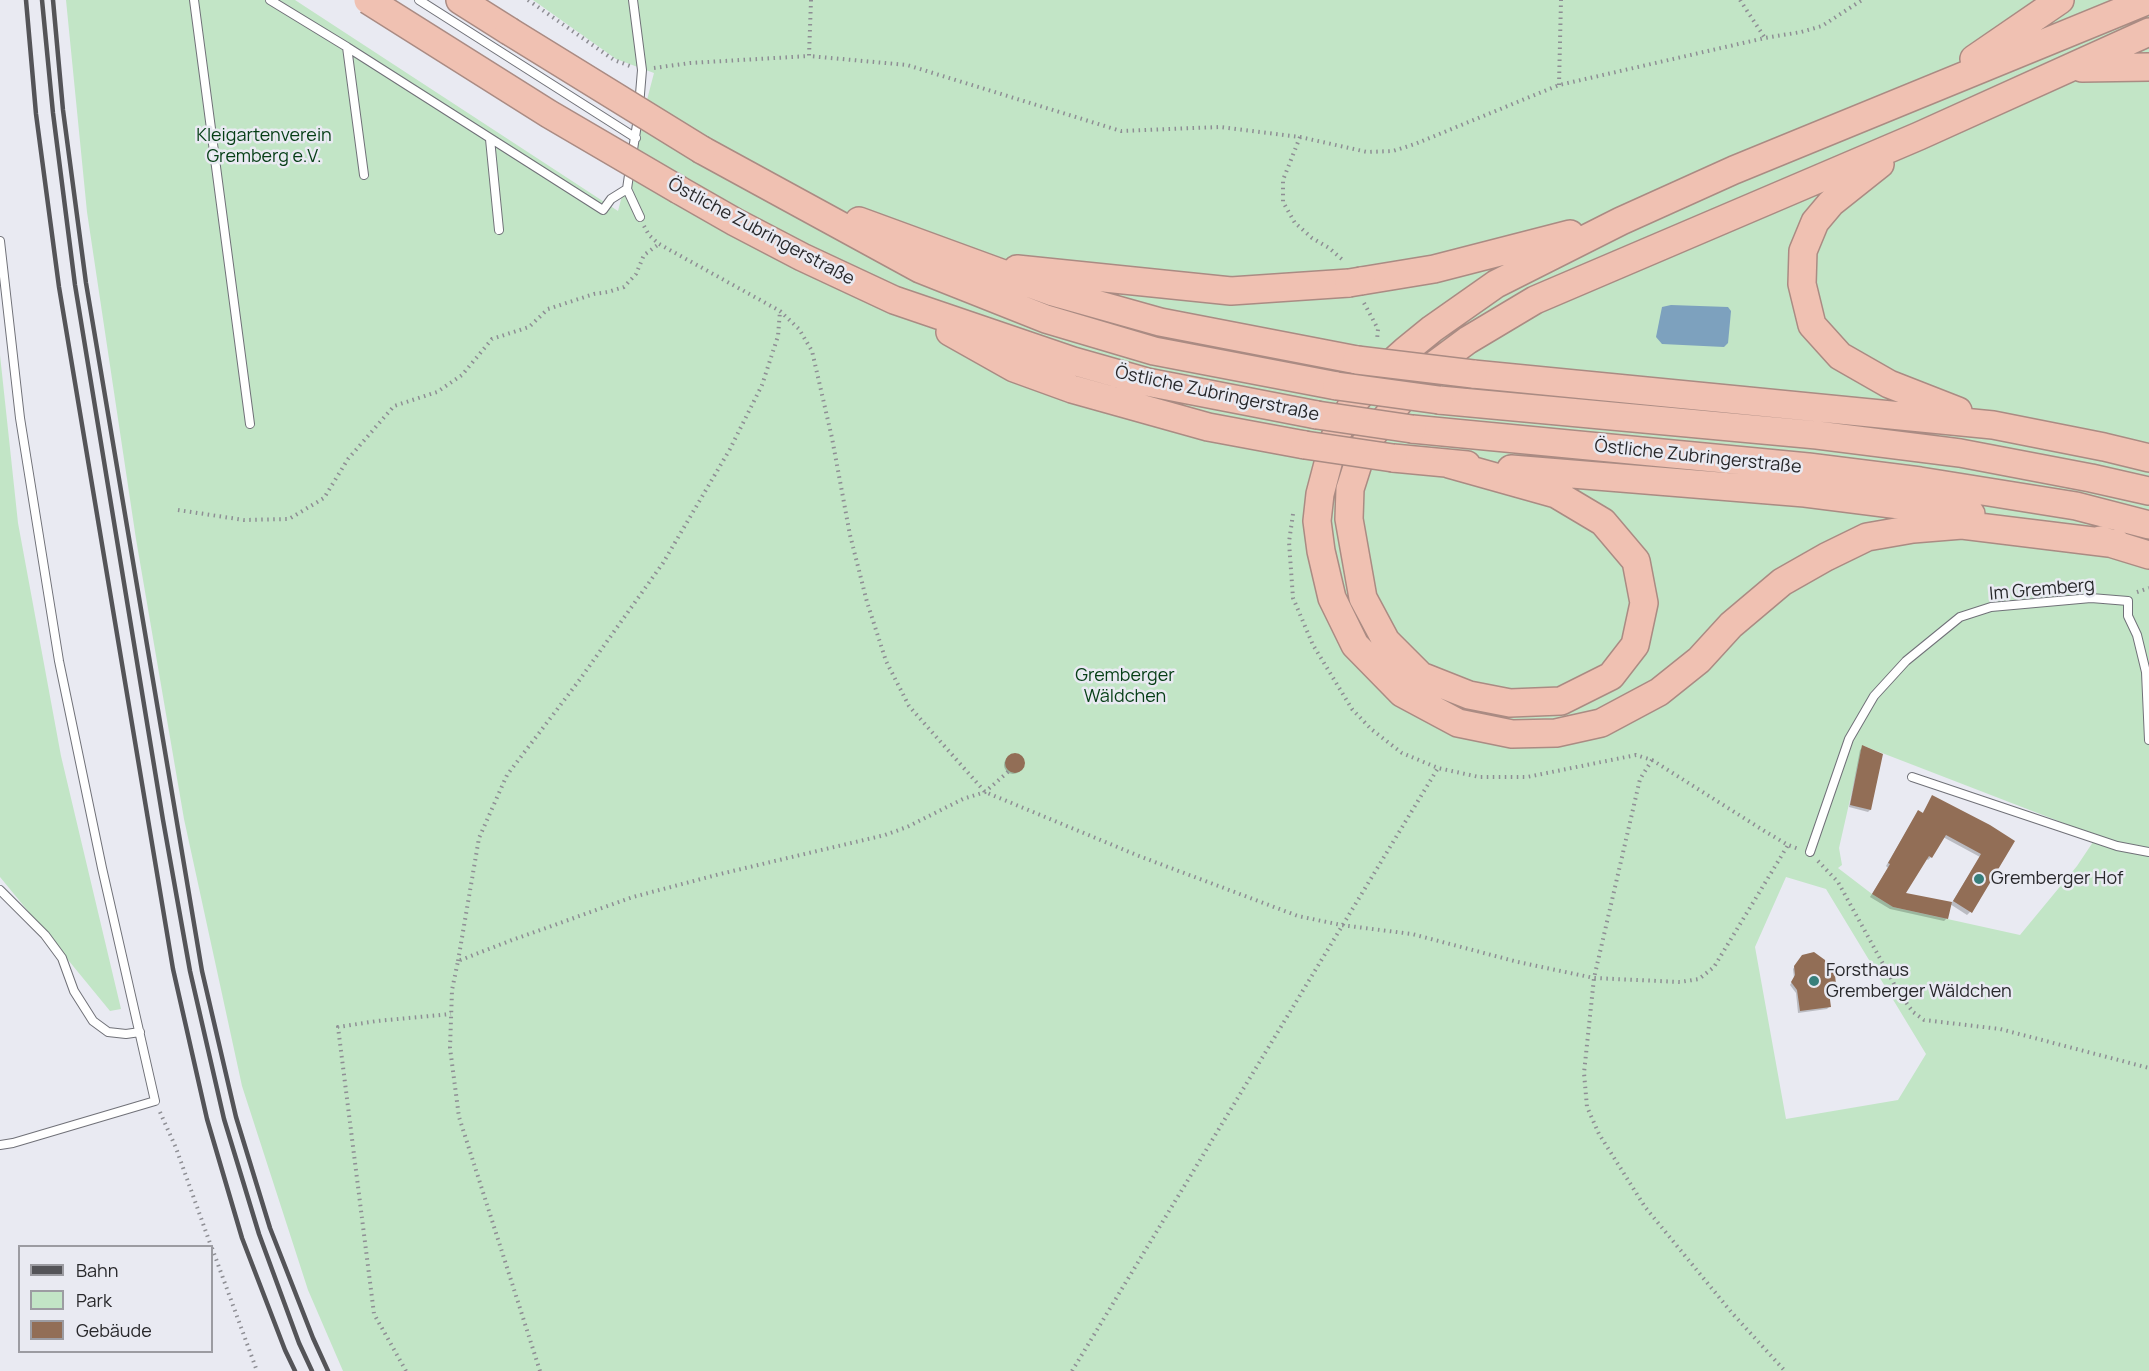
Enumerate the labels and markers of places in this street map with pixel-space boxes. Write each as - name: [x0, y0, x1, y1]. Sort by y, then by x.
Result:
- place label: Gremberger Hof: [1991, 868, 2123, 890]
- marker: Gremberger Hof: [1972, 872, 1986, 886]
- place label: Forsthaus Gremberger Wäldchen: [1826, 960, 2012, 1002]
- marker: Forsthaus Gremberger Wäldchen: [1807, 974, 1821, 988]

